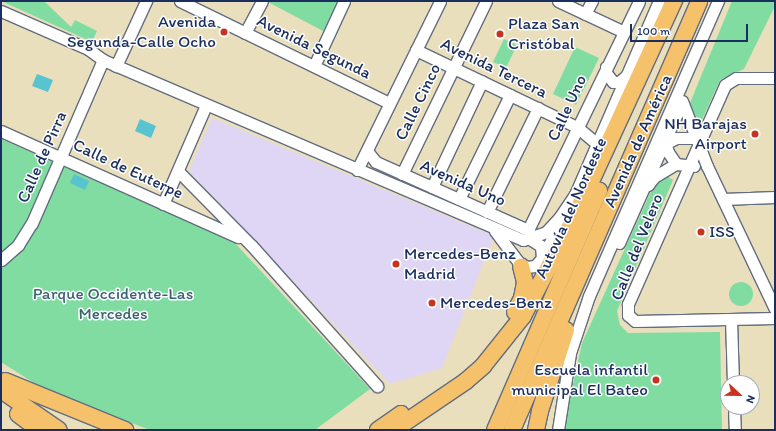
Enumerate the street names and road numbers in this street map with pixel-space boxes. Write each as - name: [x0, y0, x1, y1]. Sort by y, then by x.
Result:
- street label: Avenida Segunda: [253, 10, 375, 84]
- street label: Avenida Tercera: [437, 33, 551, 103]
- street label: Calle Cinco: [391, 60, 445, 144]
- street label: Avenida de América: [599, 71, 677, 211]
- street label: Calle Uno: [543, 72, 591, 144]
- street label: Calle de Pirra: [13, 108, 71, 206]
- street label: Autovía del Nordeste: [531, 134, 611, 282]
- street label: Calle de Euterpe: [70, 135, 186, 203]
- street label: Avenida Uno: [417, 155, 509, 211]
- street label: Calle del Velero: [606, 191, 668, 303]

